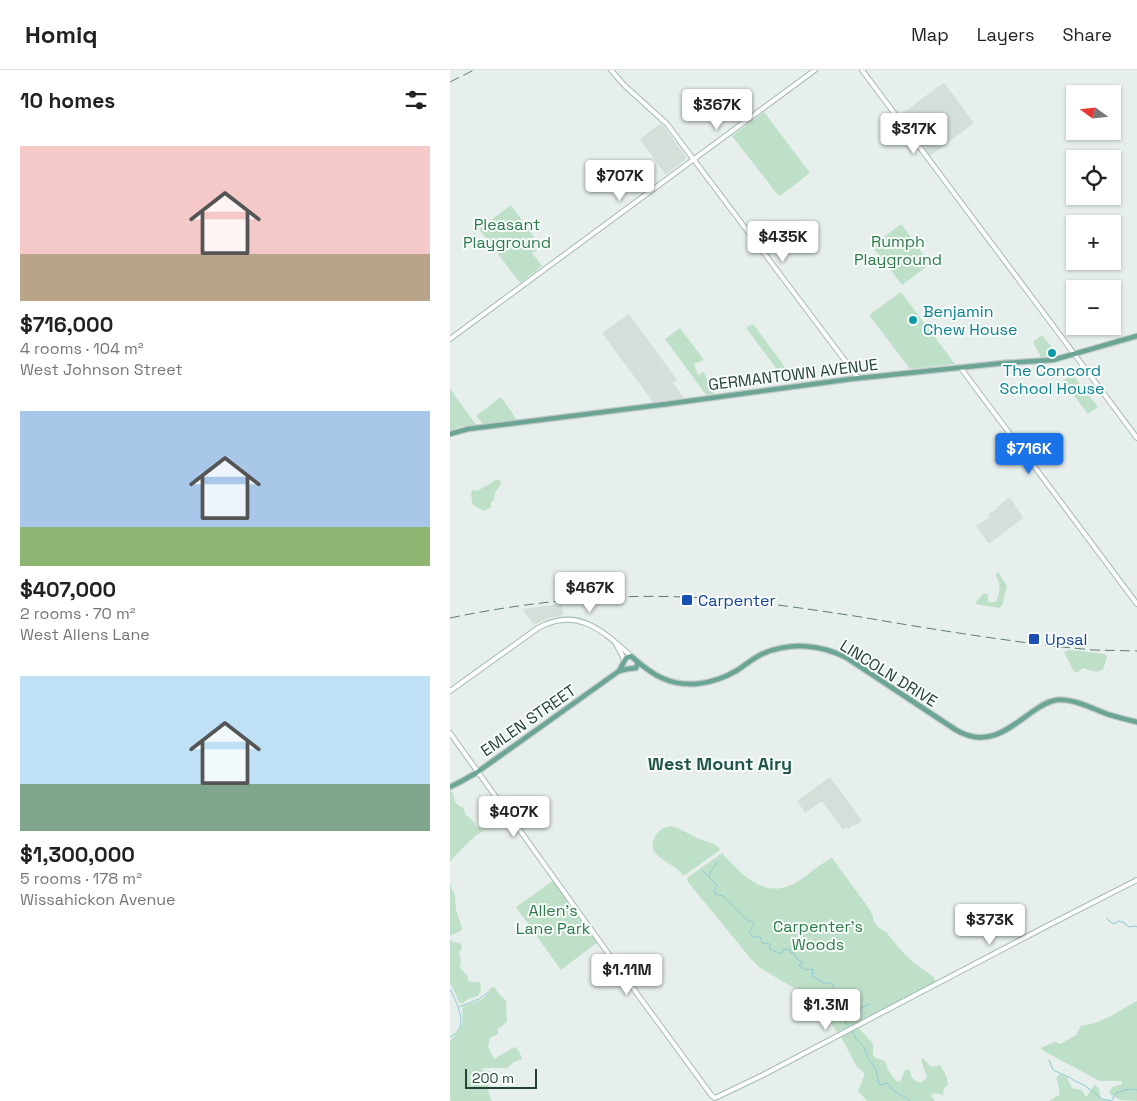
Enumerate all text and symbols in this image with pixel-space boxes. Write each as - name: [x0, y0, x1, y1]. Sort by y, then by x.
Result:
- text: Homiq: [25, 19, 98, 50]
- text: Map: [911, 23, 949, 46]
- text: Layers: [977, 23, 1034, 46]
- text: Share: [1062, 23, 1112, 46]
- north arrow: [1066, 85, 1121, 140]
- map controls: [1066, 85, 1121, 335]
- icon: filters: [402, 86, 430, 114]
- text: 10 homes: [20, 87, 115, 114]
- pin: $367K: [682, 88, 752, 131]
- text: $367K: [693, 94, 741, 115]
- pin: $317K: [879, 112, 949, 155]
- text: $317K: [891, 118, 937, 139]
- button: locate: [1066, 150, 1121, 205]
- pin: $707K: [585, 160, 655, 202]
- text: $707K: [596, 165, 644, 186]
- icon: home: [180, 178, 270, 268]
- park label: Pleasant Playground: [463, 214, 551, 253]
- button: +: [1066, 215, 1121, 270]
- pin: $435K: [748, 220, 818, 263]
- text: $435K: [758, 226, 808, 247]
- park label: Rumph Playground: [854, 231, 942, 270]
- button: −: [1066, 280, 1121, 335]
- place label: Benjamin Chew House: [923, 301, 1017, 340]
- text: $716,000: [20, 311, 113, 338]
- marker: Benjamin Chew House: [907, 314, 919, 326]
- text: 4 rooms · 104 m²: [20, 338, 144, 359]
- marker: The Concord School House: [1046, 347, 1058, 359]
- street label: GERMANTOWN AVENUE: [707, 354, 879, 395]
- text: West Johnson Street: [20, 359, 183, 380]
- place label: The Concord School House: [999, 360, 1105, 399]
- pin: $716K: [994, 432, 1064, 475]
- text: $716K: [1006, 438, 1052, 459]
- icon: home: [180, 443, 270, 533]
- pin: $467K: [555, 572, 625, 614]
- text: $407,000: [20, 576, 116, 603]
- text: $467K: [566, 577, 614, 598]
- place label: Carpenter: [698, 590, 775, 611]
- marker: Carpenter: [680, 593, 694, 607]
- text: 2 rooms · 70 m²: [20, 603, 136, 624]
- text: West Allens Lane: [20, 624, 150, 645]
- place label: Upsal: [1045, 629, 1087, 650]
- marker: Upsal: [1027, 632, 1041, 646]
- street label: LINCOLN DRIVE: [836, 635, 941, 712]
- street label: EMLEN STREET: [477, 680, 580, 761]
- icon: home: [180, 708, 270, 798]
- district label: West Mount Airy: [648, 752, 792, 775]
- pin: $407K: [479, 796, 549, 838]
- text: $407K: [490, 801, 538, 822]
- text: $1,300,000: [20, 841, 135, 868]
- text: 5 rooms · 178 m²: [20, 868, 142, 889]
- text: Wissahickon Avenue: [20, 889, 176, 910]
- park label: Allen's Lane Park: [516, 900, 591, 939]
- pin: $373K: [955, 904, 1025, 946]
- text: $373K: [966, 909, 1014, 930]
- park label: Carpenter's Woods: [773, 916, 863, 955]
- pin: $1.11M: [586, 954, 668, 996]
- text: $1.11M: [602, 959, 652, 980]
- pin: $1.3M: [791, 988, 861, 1031]
- text: $1.3M: [803, 994, 849, 1015]
- scale bar: [465, 1066, 538, 1089]
- text: 200 m: [472, 1069, 514, 1087]

